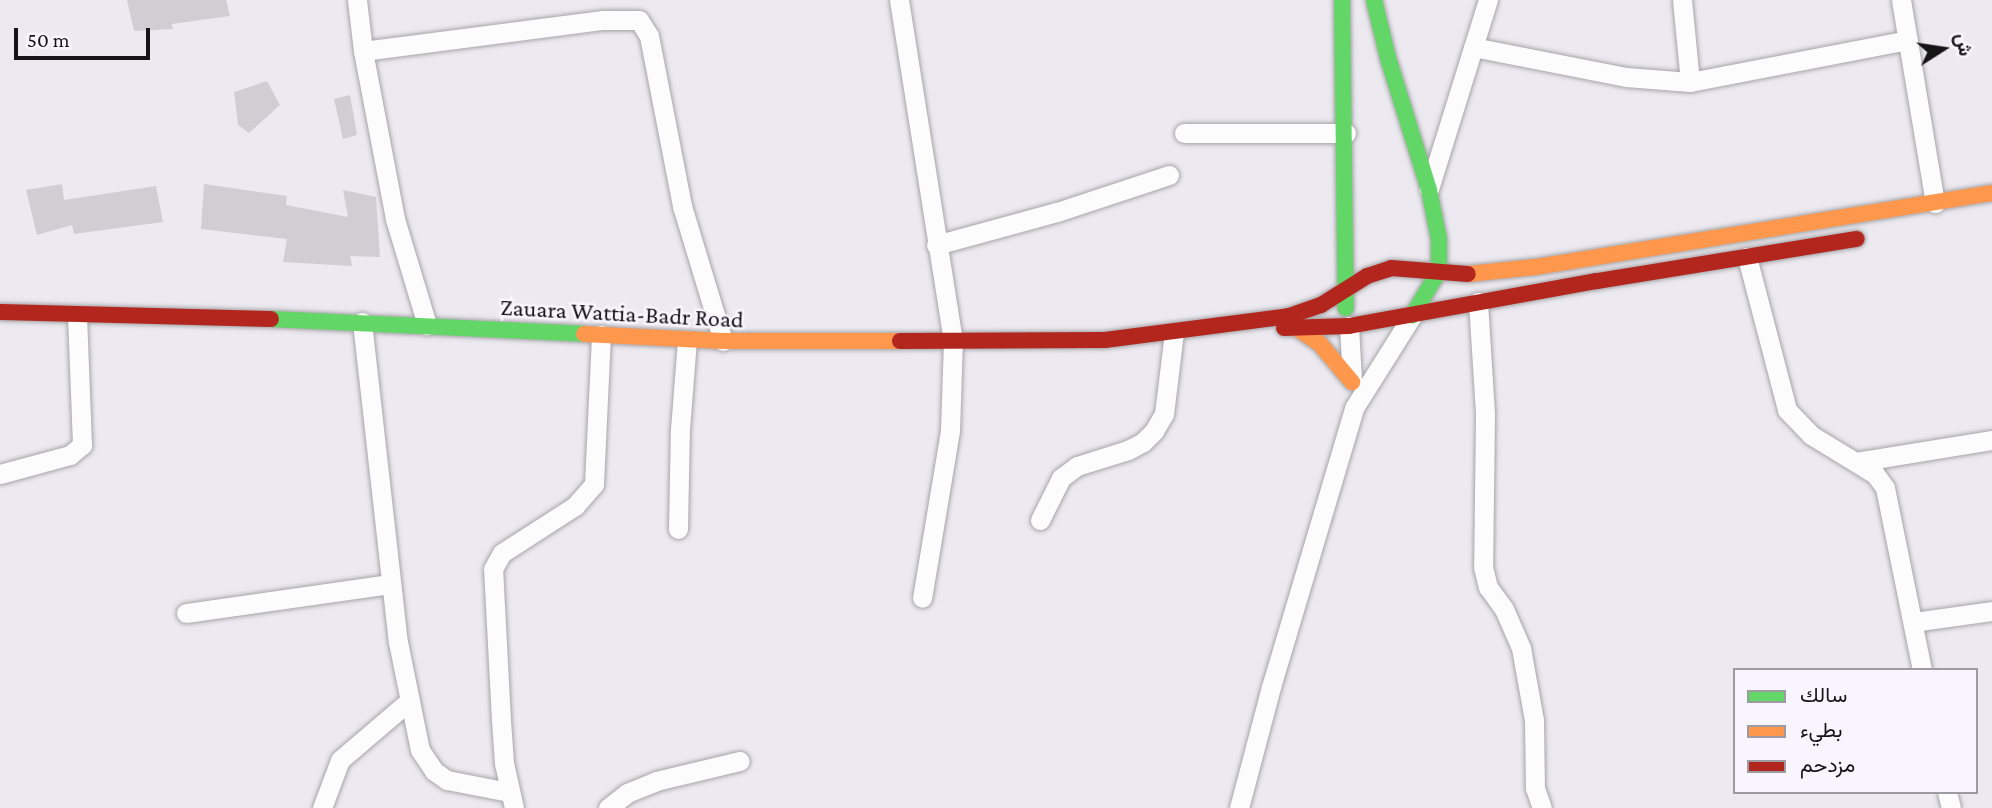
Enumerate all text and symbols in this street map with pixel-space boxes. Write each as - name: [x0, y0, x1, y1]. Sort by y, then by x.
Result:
- scale bar: [18, 14, 154, 58]
- north arrow: [1908, 14, 1978, 84]
- text: 50 m: [27, 28, 70, 52]
- text: ش: [1951, 31, 1977, 58]
- street label: Zauara Wattia-Badr Road: [500, 292, 744, 334]
- legend: [1733, 668, 1978, 794]
- text: سالك: [1800, 683, 1847, 707]
- text: بطيء: [1800, 718, 1843, 742]
- text: مزدحم: [1800, 753, 1855, 777]

